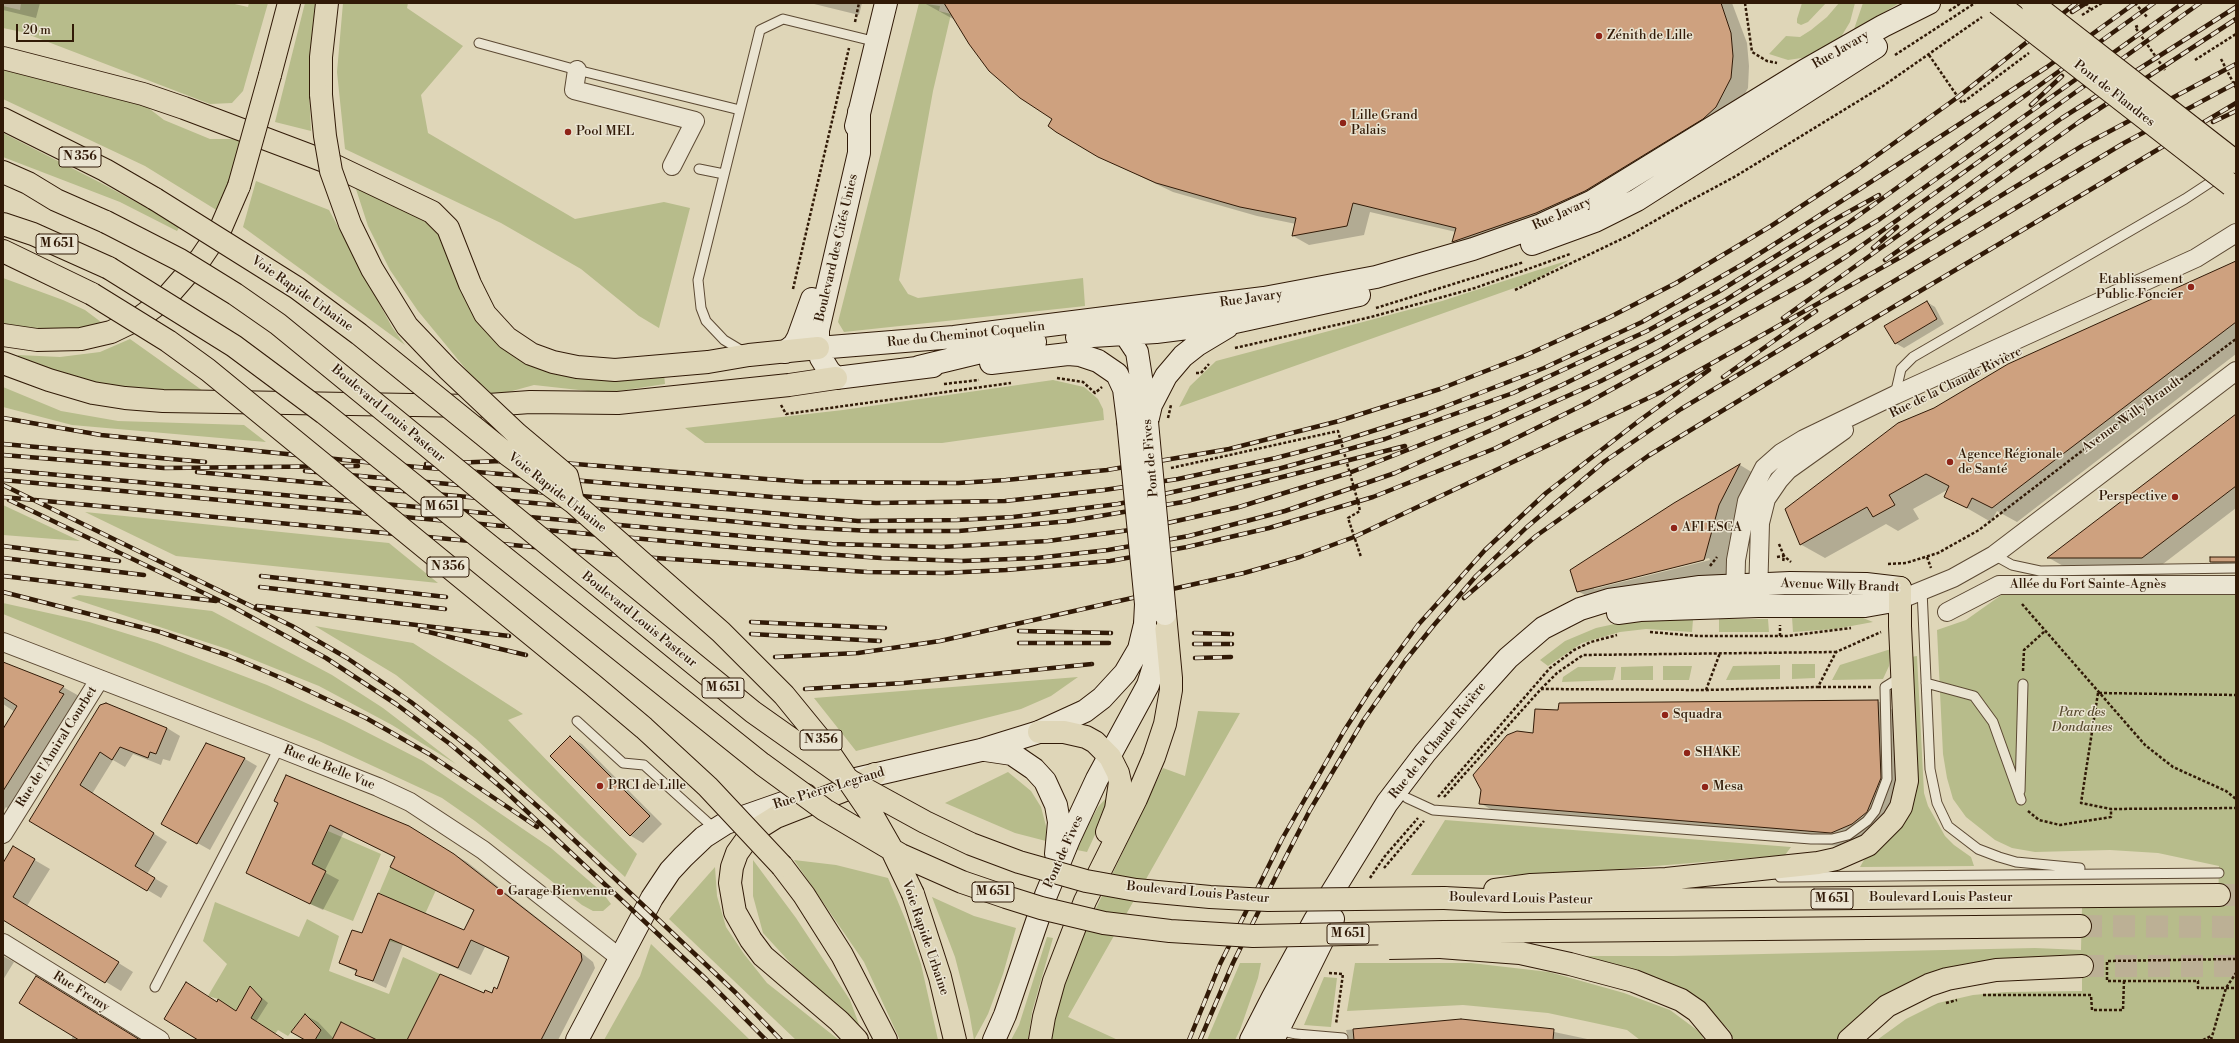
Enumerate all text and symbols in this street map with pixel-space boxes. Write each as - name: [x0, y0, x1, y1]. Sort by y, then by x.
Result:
- scale bar: [18, 16, 76, 42]
- text: 20 m: [23, 23, 51, 38]
- street label: Rue Javary: [1810, 27, 1872, 73]
- place label: Zénith de Lille: [1607, 28, 1693, 44]
- marker: Zénith de Lille: [1594, 31, 1604, 41]
- street label: Pont de Flandres: [2070, 57, 2158, 131]
- place label: Lille Grand Palais: [1351, 108, 1418, 139]
- marker: Lille Grand Palais: [1338, 118, 1348, 128]
- place label: Pool MEL: [576, 124, 634, 140]
- marker: Pool MEL: [563, 127, 573, 137]
- road number: N 356: [59, 147, 101, 167]
- street label: Boulevard des Cités Unies: [812, 173, 862, 323]
- street label: Rue Javary: [1530, 194, 1594, 234]
- road number: M 651: [36, 234, 78, 254]
- street label: Voie Rapide Urbaine: [248, 253, 356, 335]
- place label: Etablissement Public Foncier: [2096, 272, 2183, 303]
- marker: Etablissement Public Foncier: [2186, 282, 2196, 292]
- street label: Rue Javary: [1219, 287, 1283, 311]
- street label: Rue du Cheminot Coquelin: [886, 319, 1046, 351]
- street label: Rue de la Chaude Rivière: [1887, 344, 2025, 422]
- street label: Boulevard Louis Pasteur: [328, 362, 448, 466]
- street label: Avenue Willy Brandt: [2079, 374, 2185, 456]
- street label: Pont de Fives: [1140, 418, 1162, 498]
- place label: Agence Régionale de Santé: [1958, 447, 2062, 478]
- street label: Voie Rapide Urbaine: [505, 450, 609, 536]
- marker: Agence Régionale de Santé: [1945, 457, 1955, 467]
- place label: Perspective: [2099, 489, 2167, 505]
- marker: Perspective: [2170, 492, 2180, 502]
- road number: M 651: [421, 497, 463, 517]
- place label: AFI ESCA: [1682, 520, 1742, 536]
- marker: AFI ESCA: [1669, 523, 1679, 533]
- road number: N 356: [427, 557, 469, 577]
- street label: Boulevard Louis Pasteur: [578, 569, 700, 671]
- street label: Avenue Willy Brandt: [1780, 576, 1900, 596]
- street label: Allée du Fort Sainte-Agnès: [2010, 577, 2166, 593]
- road number: M 651: [702, 678, 744, 698]
- street label: Rue de la Chaude Rivière: [1386, 680, 1490, 802]
- street label: Rue de l'Amiral Courbet: [13, 683, 101, 811]
- park label: Parc des Dondaines: [2052, 705, 2112, 736]
- place label: Squadra: [1673, 707, 1722, 723]
- marker: Squadra: [1660, 710, 1670, 720]
- road number: N 356: [800, 730, 842, 750]
- street label: Rue de Belle Vue: [281, 743, 377, 793]
- place label: SHAKE: [1695, 745, 1740, 761]
- marker: SHAKE: [1682, 748, 1692, 758]
- street label: Rue Pierre Legrand: [771, 765, 887, 813]
- place label: PRCI de Lille: [608, 778, 686, 794]
- place label: Mesa: [1713, 779, 1743, 795]
- marker: PRCI de Lille: [595, 781, 605, 791]
- marker: Mesa: [1700, 782, 1710, 792]
- street label: Pont de Fives: [1041, 813, 1087, 891]
- street label: Voie Rapide Urbaine: [898, 878, 952, 998]
- street label: Boulevard Louis Pasteur: [1126, 879, 1270, 907]
- road number: M 651: [972, 882, 1014, 902]
- place label: Garage Bienvenue: [508, 884, 614, 900]
- marker: Garage Bienvenue: [495, 887, 505, 897]
- road number: M 651: [1811, 889, 1853, 909]
- street label: Boulevard Louis Pasteur: [1449, 890, 1593, 908]
- street label: Boulevard Louis Pasteur: [1869, 890, 2013, 906]
- road number: M 651: [1327, 924, 1369, 944]
- street label: Rue Fremy: [50, 969, 112, 1015]

